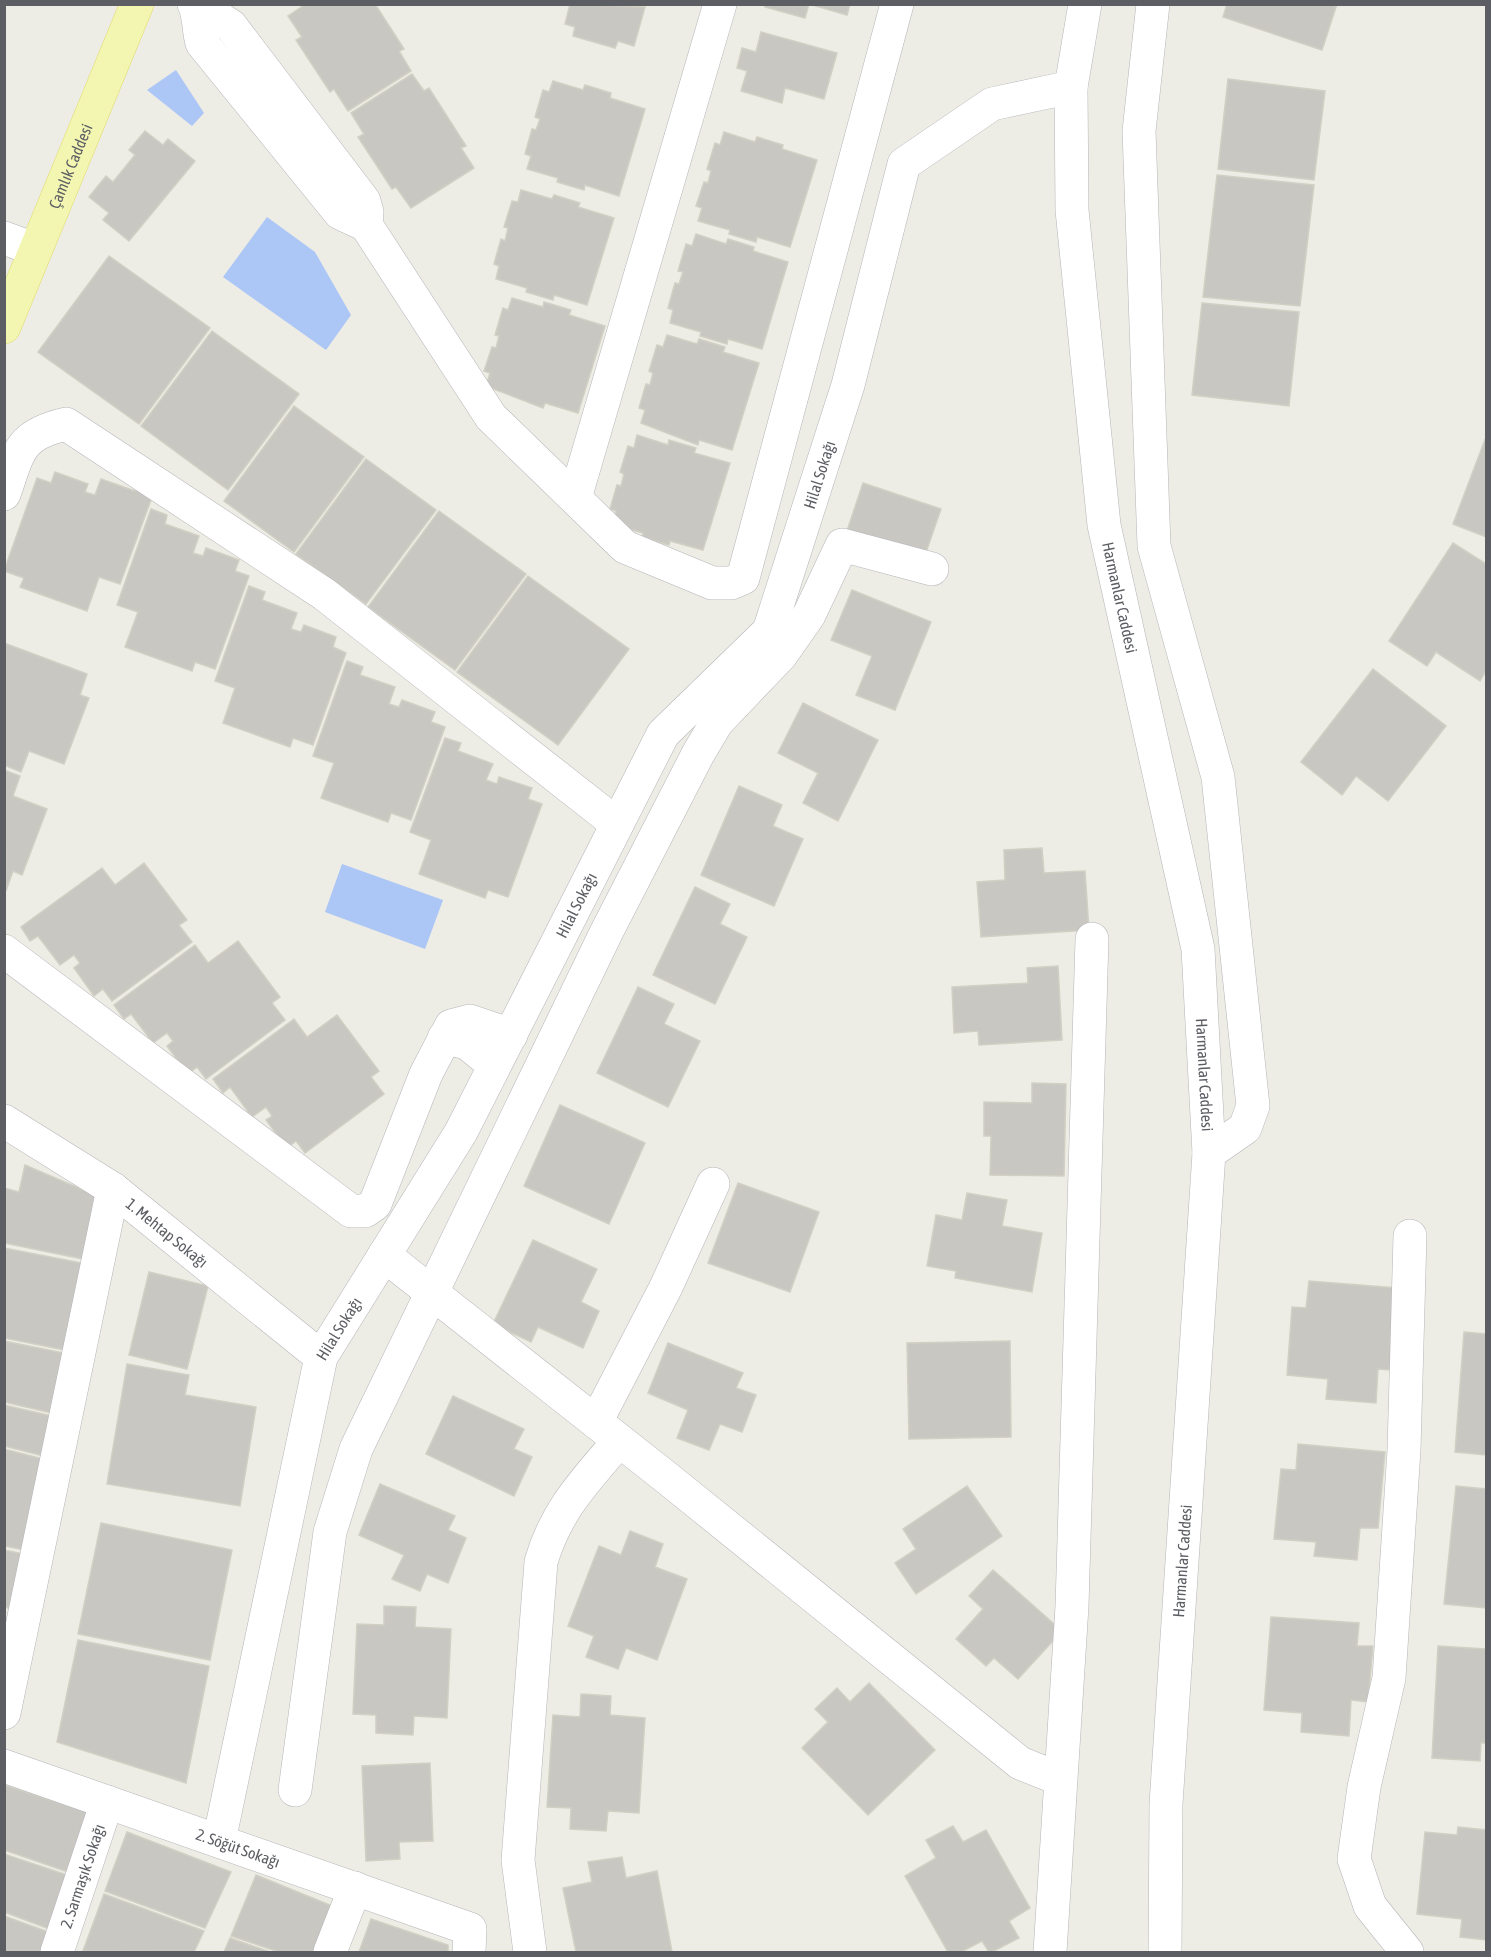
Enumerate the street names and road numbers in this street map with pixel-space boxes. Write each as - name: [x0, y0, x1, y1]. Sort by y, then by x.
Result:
- street label: Çamlık Caddesi: [45, 121, 96, 211]
- street label: Hilal Sokağı: [800, 438, 839, 511]
- street label: Harmanlar Caddesi: [1099, 540, 1141, 655]
- street label: Hilal Sokağı: [552, 870, 600, 941]
- street label: Harmanlar Caddesi: [1193, 1018, 1217, 1132]
- street label: 1. Mehtap Sokağı: [123, 1194, 211, 1271]
- street label: Hilal Sokağı: [312, 1294, 365, 1363]
- street label: Harmanlar Caddesi: [1169, 1504, 1195, 1618]
- street label: 2. Sarmaşık Sokağı: [57, 1822, 108, 1930]
- street label: 2. Söğüt Sokağı: [194, 1825, 282, 1871]

